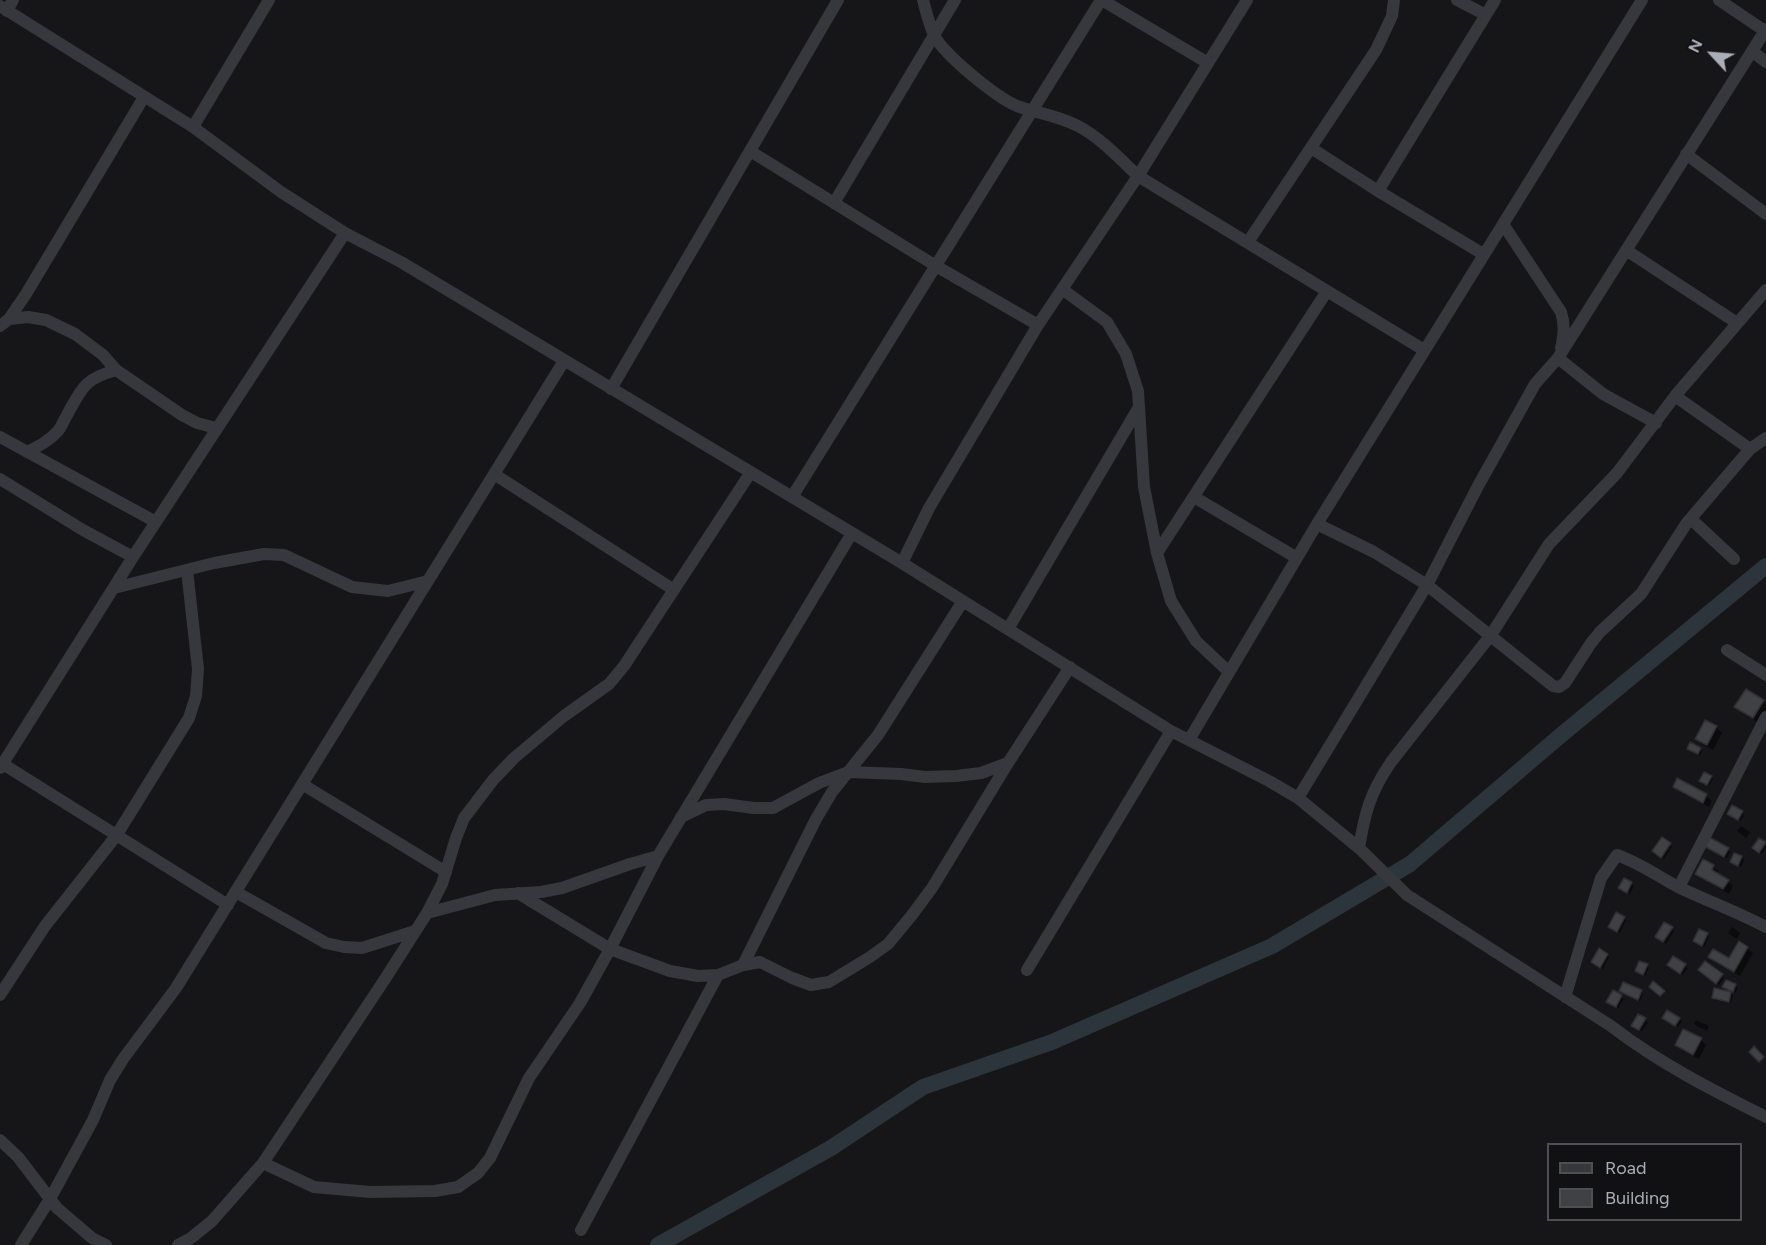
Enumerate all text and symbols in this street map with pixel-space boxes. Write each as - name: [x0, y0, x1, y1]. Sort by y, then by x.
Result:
- north arrow: [1682, 24, 1742, 84]
- text: N: [1684, 36, 1707, 56]
- legend: [1547, 1143, 1742, 1221]
- text: Road: [1605, 1157, 1646, 1179]
- text: Building: [1605, 1187, 1670, 1209]

